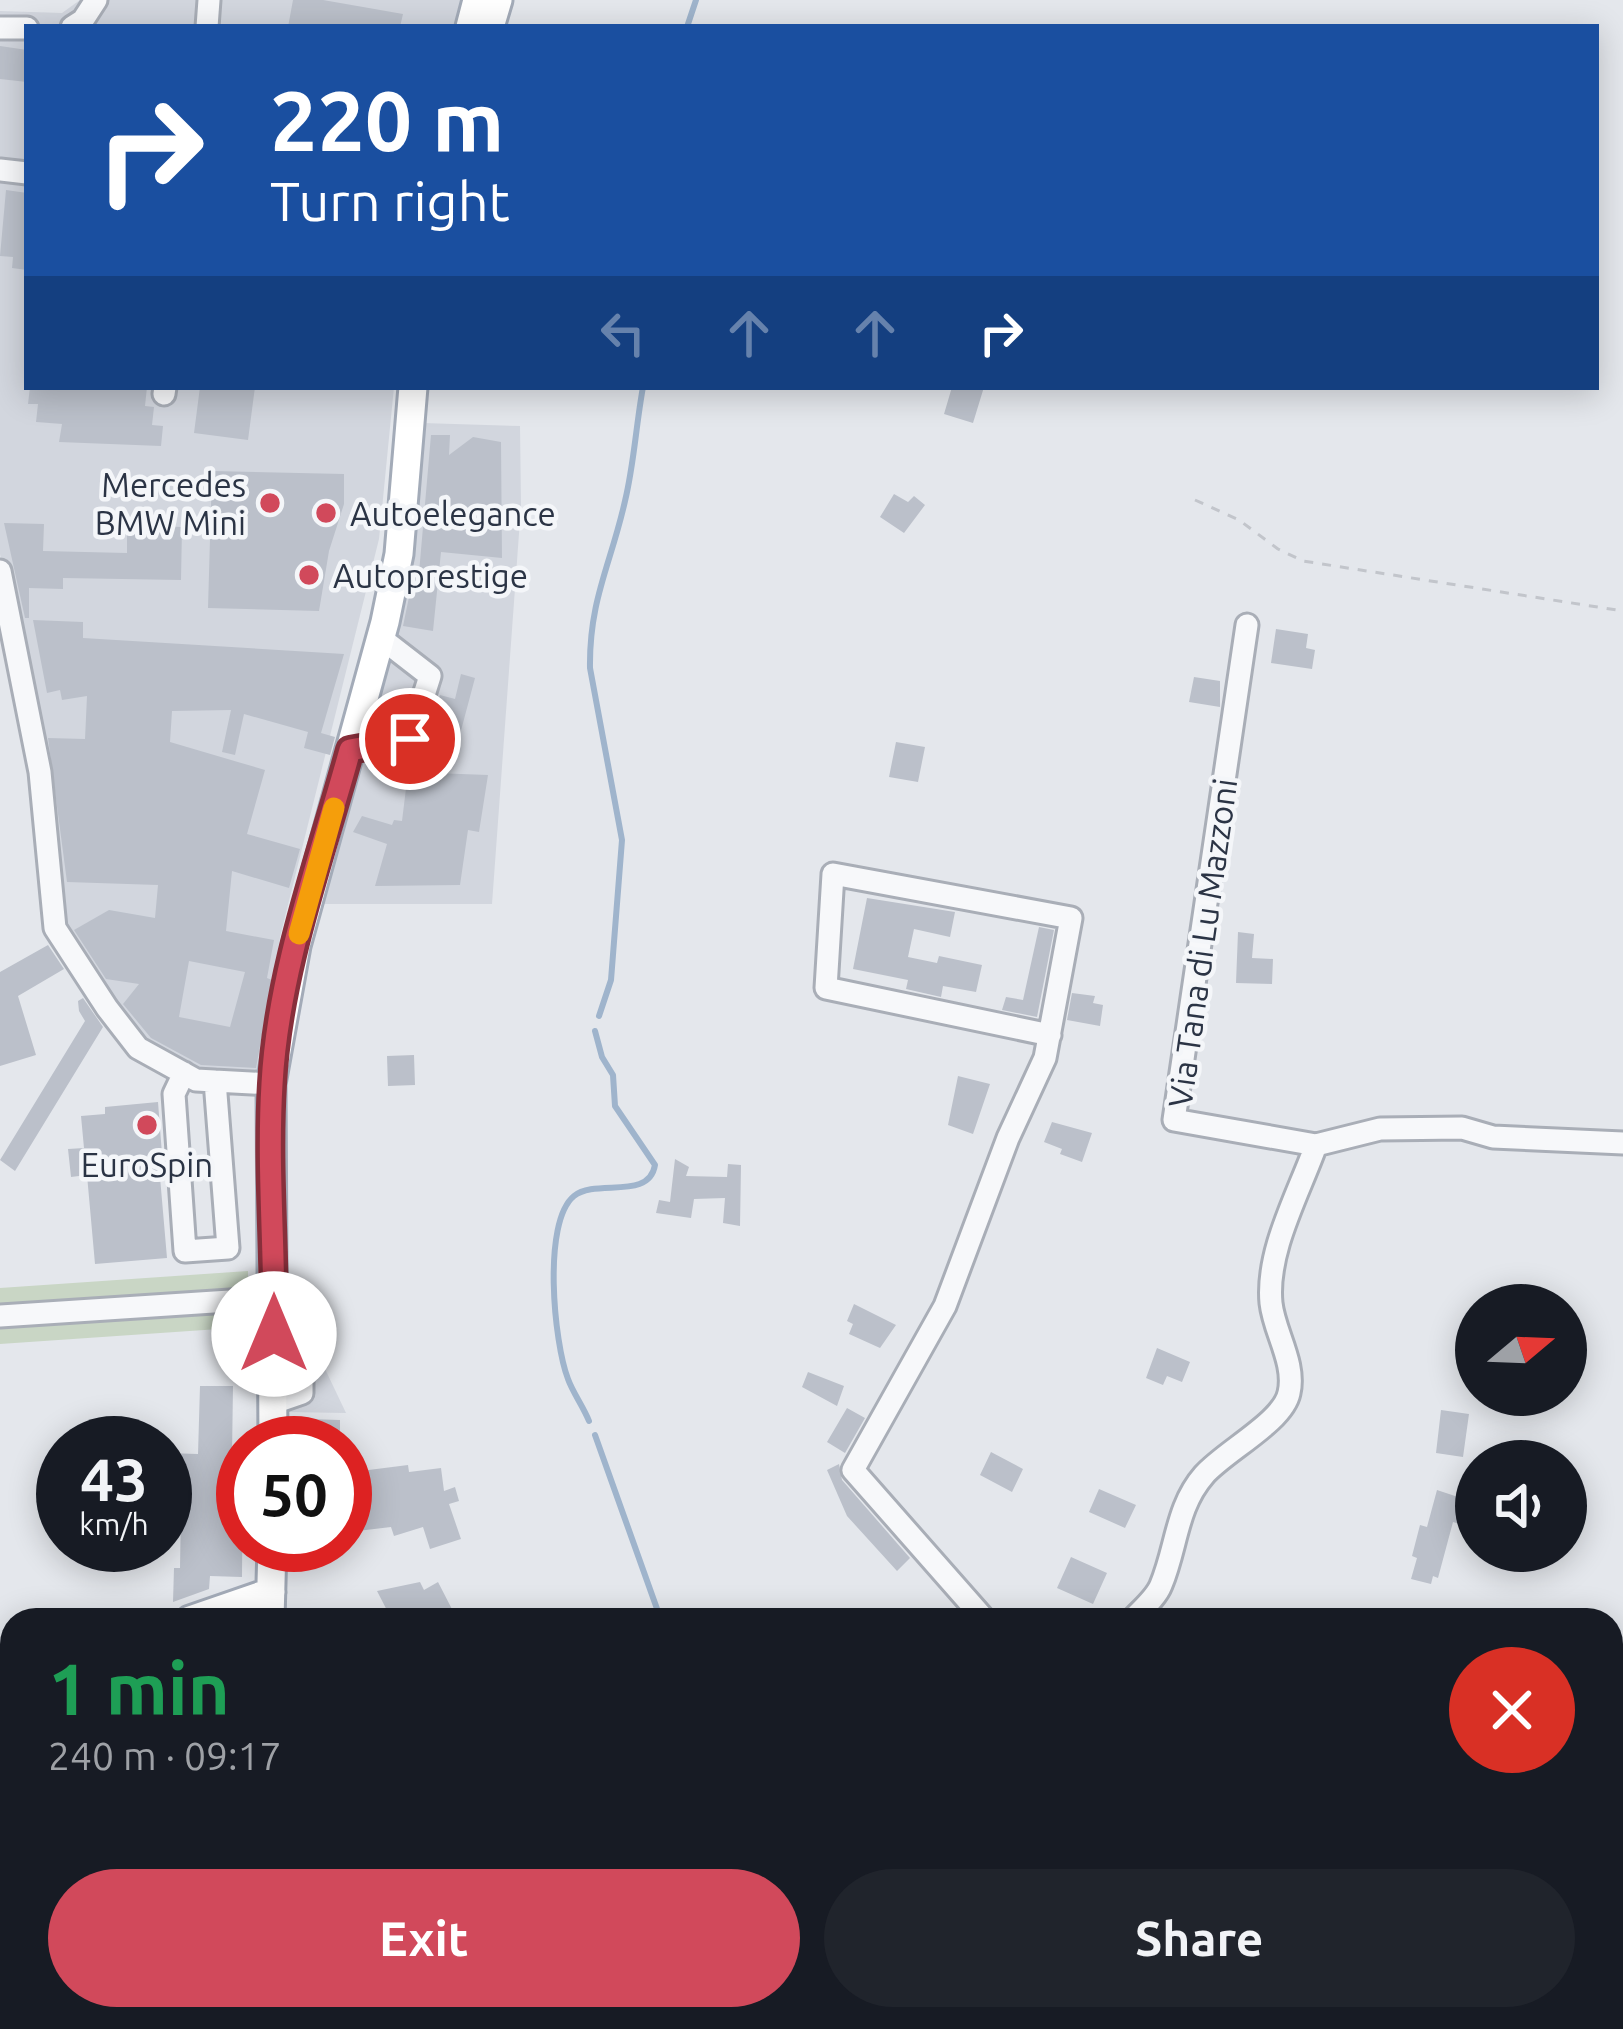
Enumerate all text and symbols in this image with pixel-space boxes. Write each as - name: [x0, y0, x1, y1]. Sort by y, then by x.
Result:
- icon: right: [72, 72, 228, 228]
- text: 220 m: [270, 73, 504, 167]
- text: Turn right: [270, 171, 510, 231]
- icon: left: [590, 300, 656, 366]
- icon: ahead: [716, 300, 782, 366]
- icon: ahead: [842, 300, 908, 366]
- icon: right: [968, 300, 1034, 366]
- place label: Mercedes BMW Mini: [95, 466, 246, 541]
- marker: Mercedes BMW Mini: [257, 490, 283, 516]
- place label: Autoelegance: [350, 495, 556, 532]
- marker: Autoelegance: [313, 500, 339, 526]
- place label: Autoprestige: [333, 557, 528, 594]
- marker: Autoprestige: [296, 562, 322, 588]
- pin: [359, 688, 461, 790]
- icon: arrive: [377, 706, 443, 772]
- street label: Via Tana di Lu Mazzoni: [1161, 776, 1243, 1110]
- marker: EuroSpin: [134, 1112, 160, 1138]
- place label: EuroSpin: [81, 1146, 213, 1183]
- position arrow: [211, 1271, 337, 1397]
- north arrow: [1455, 1284, 1587, 1416]
- map controls: [1455, 1284, 1587, 1572]
- speed limit sign: 50: [216, 1416, 372, 1572]
- button: sound: [1455, 1440, 1587, 1572]
- text: 43: [80, 1445, 148, 1512]
- text: km/h: [79, 1507, 149, 1541]
- button: close: [1449, 1647, 1575, 1773]
- text: 1 min: [48, 1648, 230, 1729]
- text: 240 m · 09:17: [48, 1734, 282, 1777]
- button: Exit: [48, 1869, 800, 2007]
- button: Share: [824, 1869, 1575, 2007]

